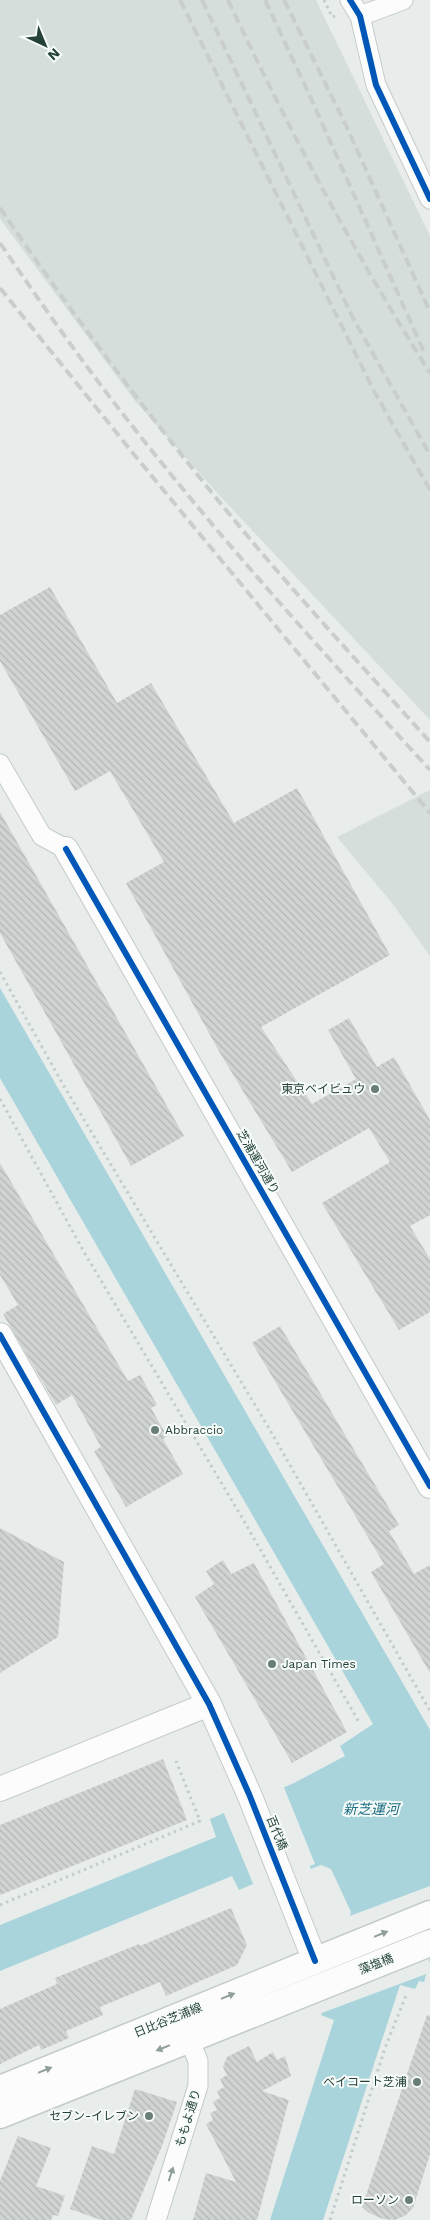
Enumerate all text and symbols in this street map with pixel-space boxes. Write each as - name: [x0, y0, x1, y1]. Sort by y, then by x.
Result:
- north arrow: [20, 20, 70, 70]
- text: N: [45, 45, 63, 64]
- place label: 東京ベイビュウ: [281, 1082, 365, 1096]
- marker: 東京ベイビュウ: [369, 1083, 381, 1095]
- street label: 芝浦運河通り: [234, 1127, 282, 1197]
- place label: Abbraccio: [165, 1423, 223, 1437]
- marker: Abbraccio: [149, 1424, 161, 1436]
- place label: Japan Times: [282, 1657, 356, 1671]
- marker: Japan Times: [266, 1658, 278, 1670]
- water label: 新芝運河: [343, 1801, 402, 1817]
- street label: 百代橋: [264, 1814, 290, 1852]
- one-way arrow: [374, 1929, 388, 1937]
- street label: 藻塩橋: [357, 1951, 395, 1977]
- one-way arrow: [221, 1992, 235, 2000]
- street label: 日比谷芝浦線: [132, 2000, 204, 2040]
- one-way arrow: [156, 2045, 171, 2053]
- one-way arrow: [38, 2066, 52, 2074]
- place label: ベイコート芝浦: [323, 2075, 407, 2089]
- marker: ベイコート芝浦: [411, 2076, 423, 2088]
- street label: ももよ通り: [173, 2087, 203, 2149]
- place label: セブン-イレブン: [49, 2109, 139, 2123]
- marker: セブン-イレブン: [143, 2110, 155, 2122]
- one-way arrow: [167, 2166, 175, 2181]
- place label: ローソン: [351, 2193, 399, 2207]
- marker: ローソン: [403, 2194, 415, 2206]

